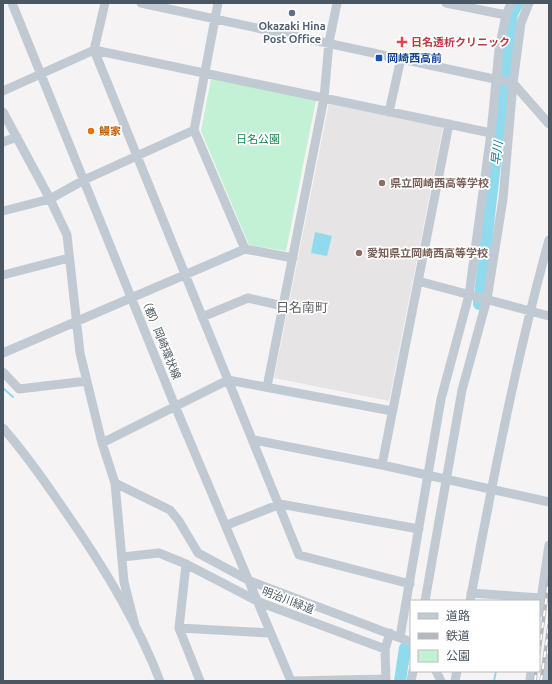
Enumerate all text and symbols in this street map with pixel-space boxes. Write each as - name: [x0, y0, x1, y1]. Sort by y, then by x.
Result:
- marker: Okazaki Hina Post Office: [287, 8, 297, 18]
- place label: Okazaki Hina Post Office: [258, 20, 326, 45]
- marker: 日名透析クリニック: [396, 36, 408, 48]
- place label: 日名透析クリニック: [411, 36, 510, 48]
- place label: 岡崎西高前: [387, 52, 442, 64]
- marker: 岡崎西高前: [374, 53, 384, 63]
- place label: 鰻家: [99, 125, 121, 137]
- marker: 鰻家: [86, 126, 96, 136]
- park label: 日名公園: [236, 133, 280, 145]
- water label: 早川: [489, 138, 505, 166]
- place label: 県立岡崎西高等学校: [390, 177, 489, 189]
- marker: 県立岡崎西高等学校: [377, 178, 387, 188]
- place label: 愛知県立岡崎西高等学校: [367, 247, 488, 259]
- marker: 愛知県立岡崎西高等学校: [354, 248, 364, 258]
- street label: （都）岡崎環状線: [139, 295, 183, 381]
- district label: 日名南町: [276, 300, 328, 314]
- street label: 明治川緑道: [260, 585, 316, 615]
- legend: [410, 600, 540, 672]
- text: 道路: [446, 609, 470, 622]
- text: 鉄道: [446, 629, 470, 642]
- text: 公園: [446, 649, 470, 662]

